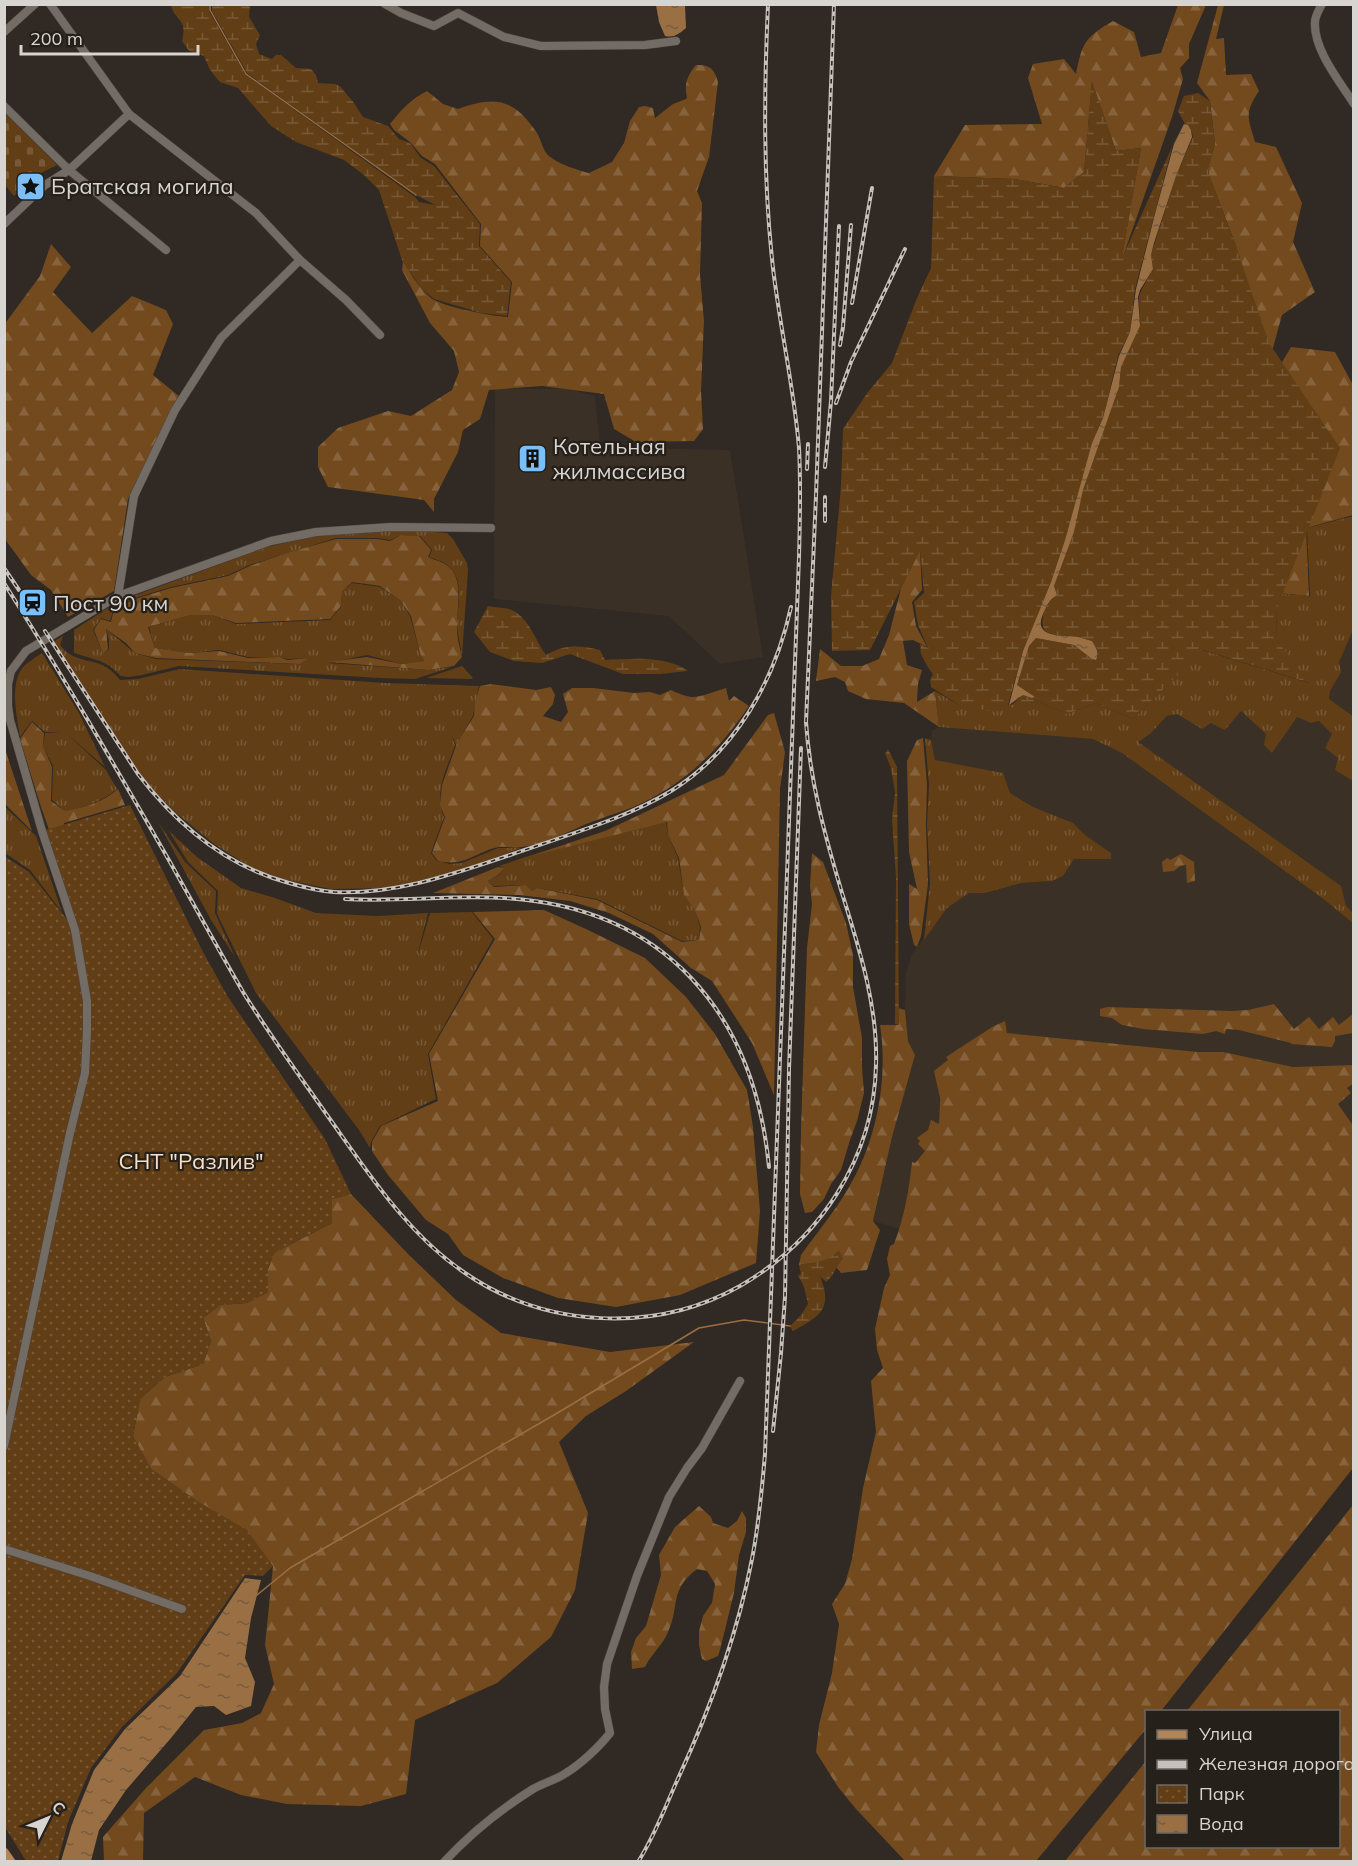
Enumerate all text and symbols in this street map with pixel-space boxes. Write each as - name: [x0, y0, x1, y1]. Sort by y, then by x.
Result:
- scale bar: [21, 18, 198, 56]
- text: 200 m: [30, 27, 83, 50]
- place icon: Братская могила: [14, 170, 46, 202]
- place label: Братская могила: [51, 172, 234, 200]
- place label: Котельная жилмассива: [553, 432, 686, 485]
- building icon: Котельная жилмассива: [516, 443, 548, 475]
- station icon: Пост 90 км: [16, 587, 48, 619]
- place label: Пост 90 км: [53, 589, 168, 617]
- park label: СНТ "Разлив": [118, 1147, 264, 1175]
- legend: [1145, 1710, 1340, 1848]
- text: Улица: [1198, 1722, 1253, 1745]
- text: Железная дорога: [1199, 1752, 1355, 1775]
- text: Парк: [1199, 1782, 1245, 1805]
- north arrow: [18, 1788, 78, 1848]
- text: С: [48, 1797, 70, 1819]
- text: Вода: [1199, 1812, 1244, 1835]

